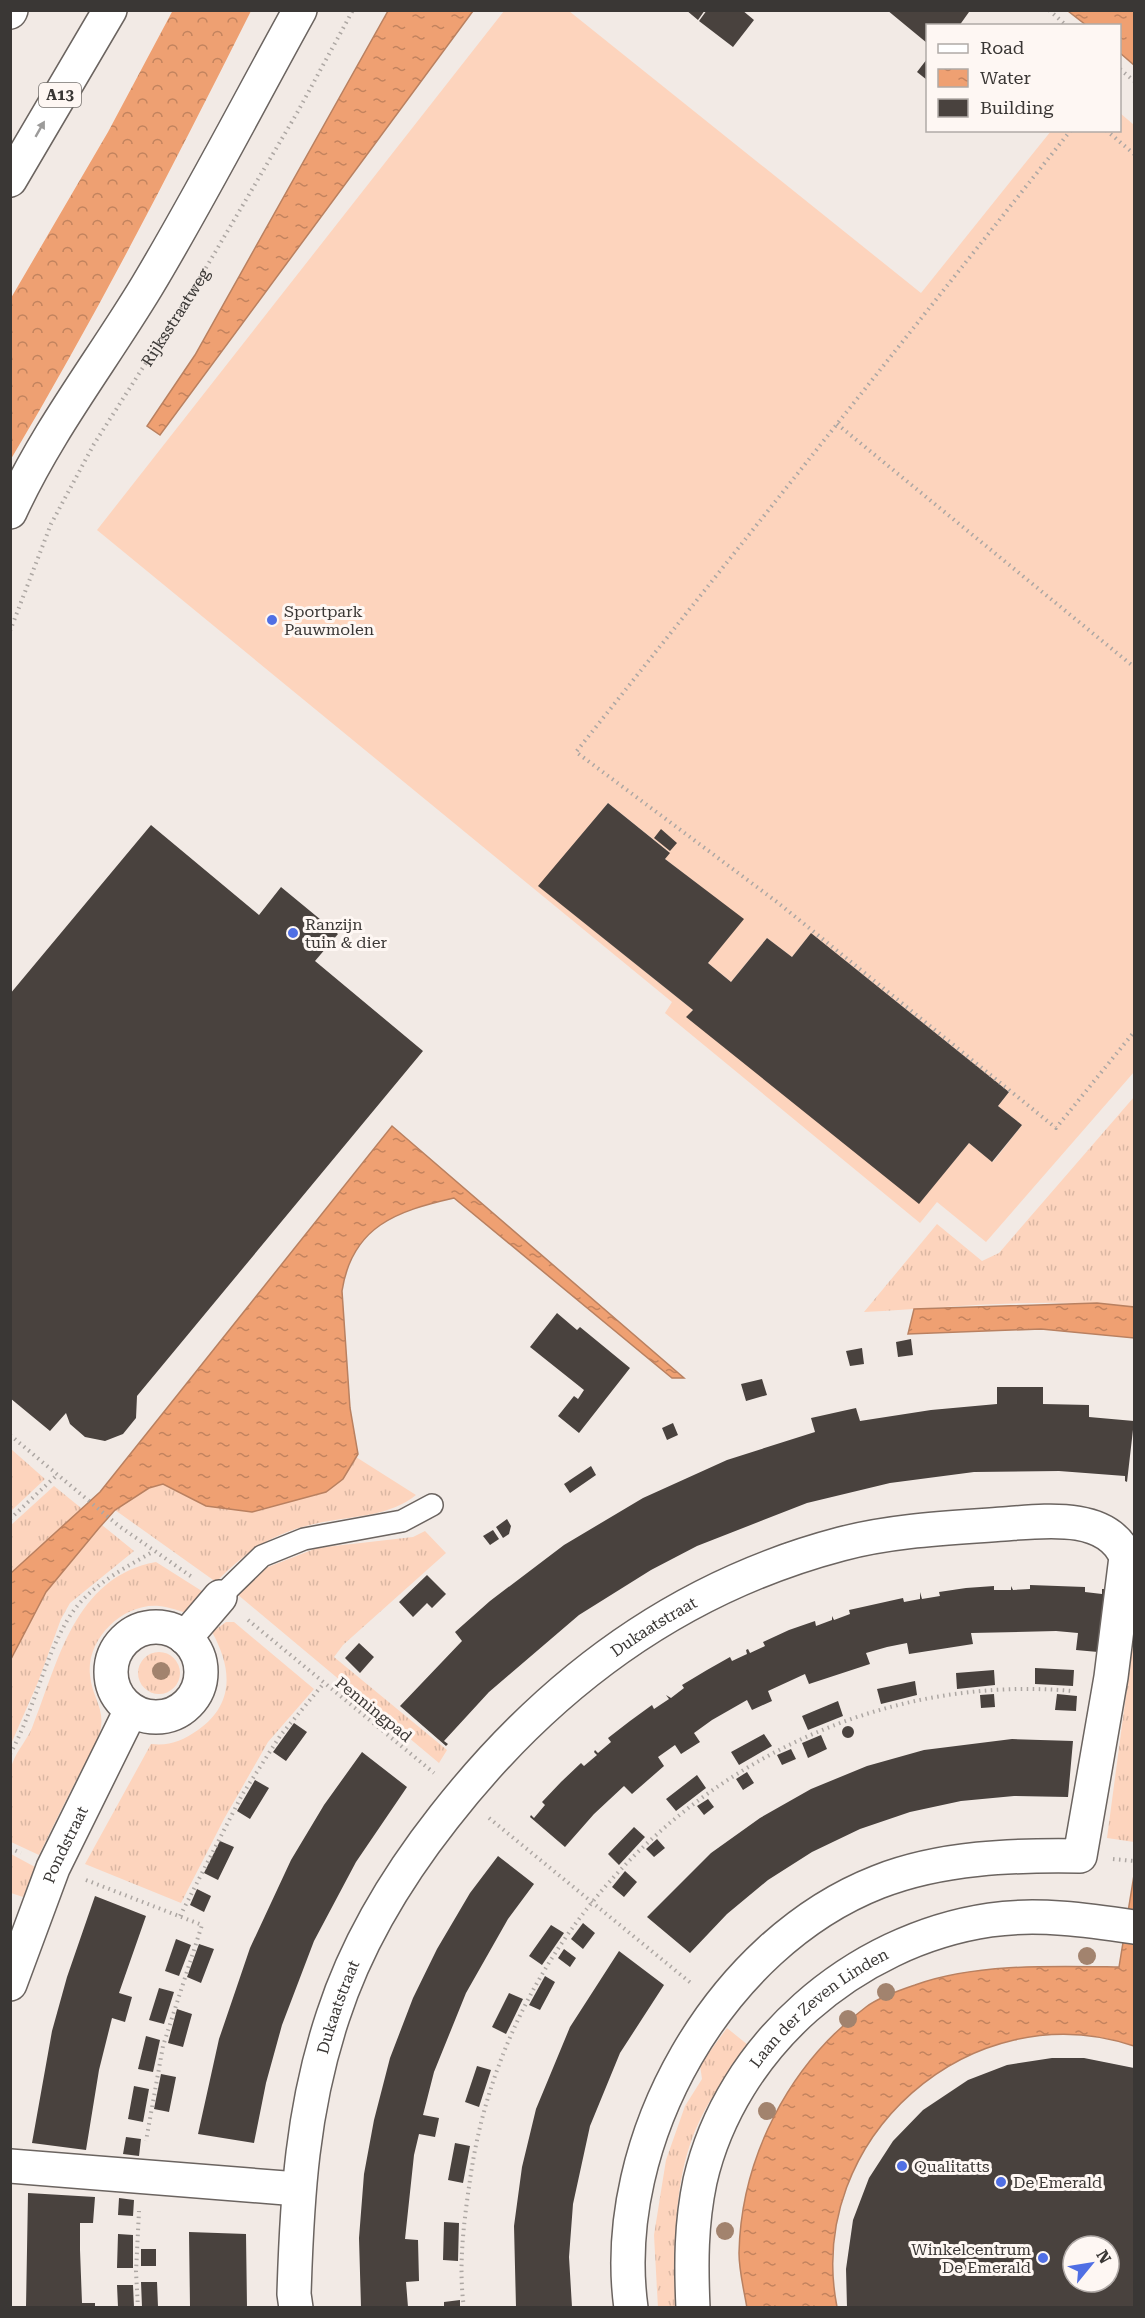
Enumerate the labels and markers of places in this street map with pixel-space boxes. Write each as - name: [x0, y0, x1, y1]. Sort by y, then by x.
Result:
- place label: Sportpark Pauwmolen: [284, 602, 374, 639]
- marker: Sportpark Pauwmolen: [265, 613, 279, 627]
- place label: Ranzijn tuin & dier: [305, 915, 388, 952]
- marker: Ranzijn tuin & dier: [286, 926, 300, 940]
- place label: Qualitatts: [914, 2157, 990, 2176]
- marker: Qualitatts: [895, 2159, 909, 2173]
- place label: De Emerald: [1013, 2173, 1102, 2192]
- marker: De Emerald: [994, 2175, 1008, 2189]
- place label: Winkelcentrum De Emerald: [911, 2240, 1031, 2277]
- marker: Winkelcentrum De Emerald: [1036, 2251, 1050, 2265]

